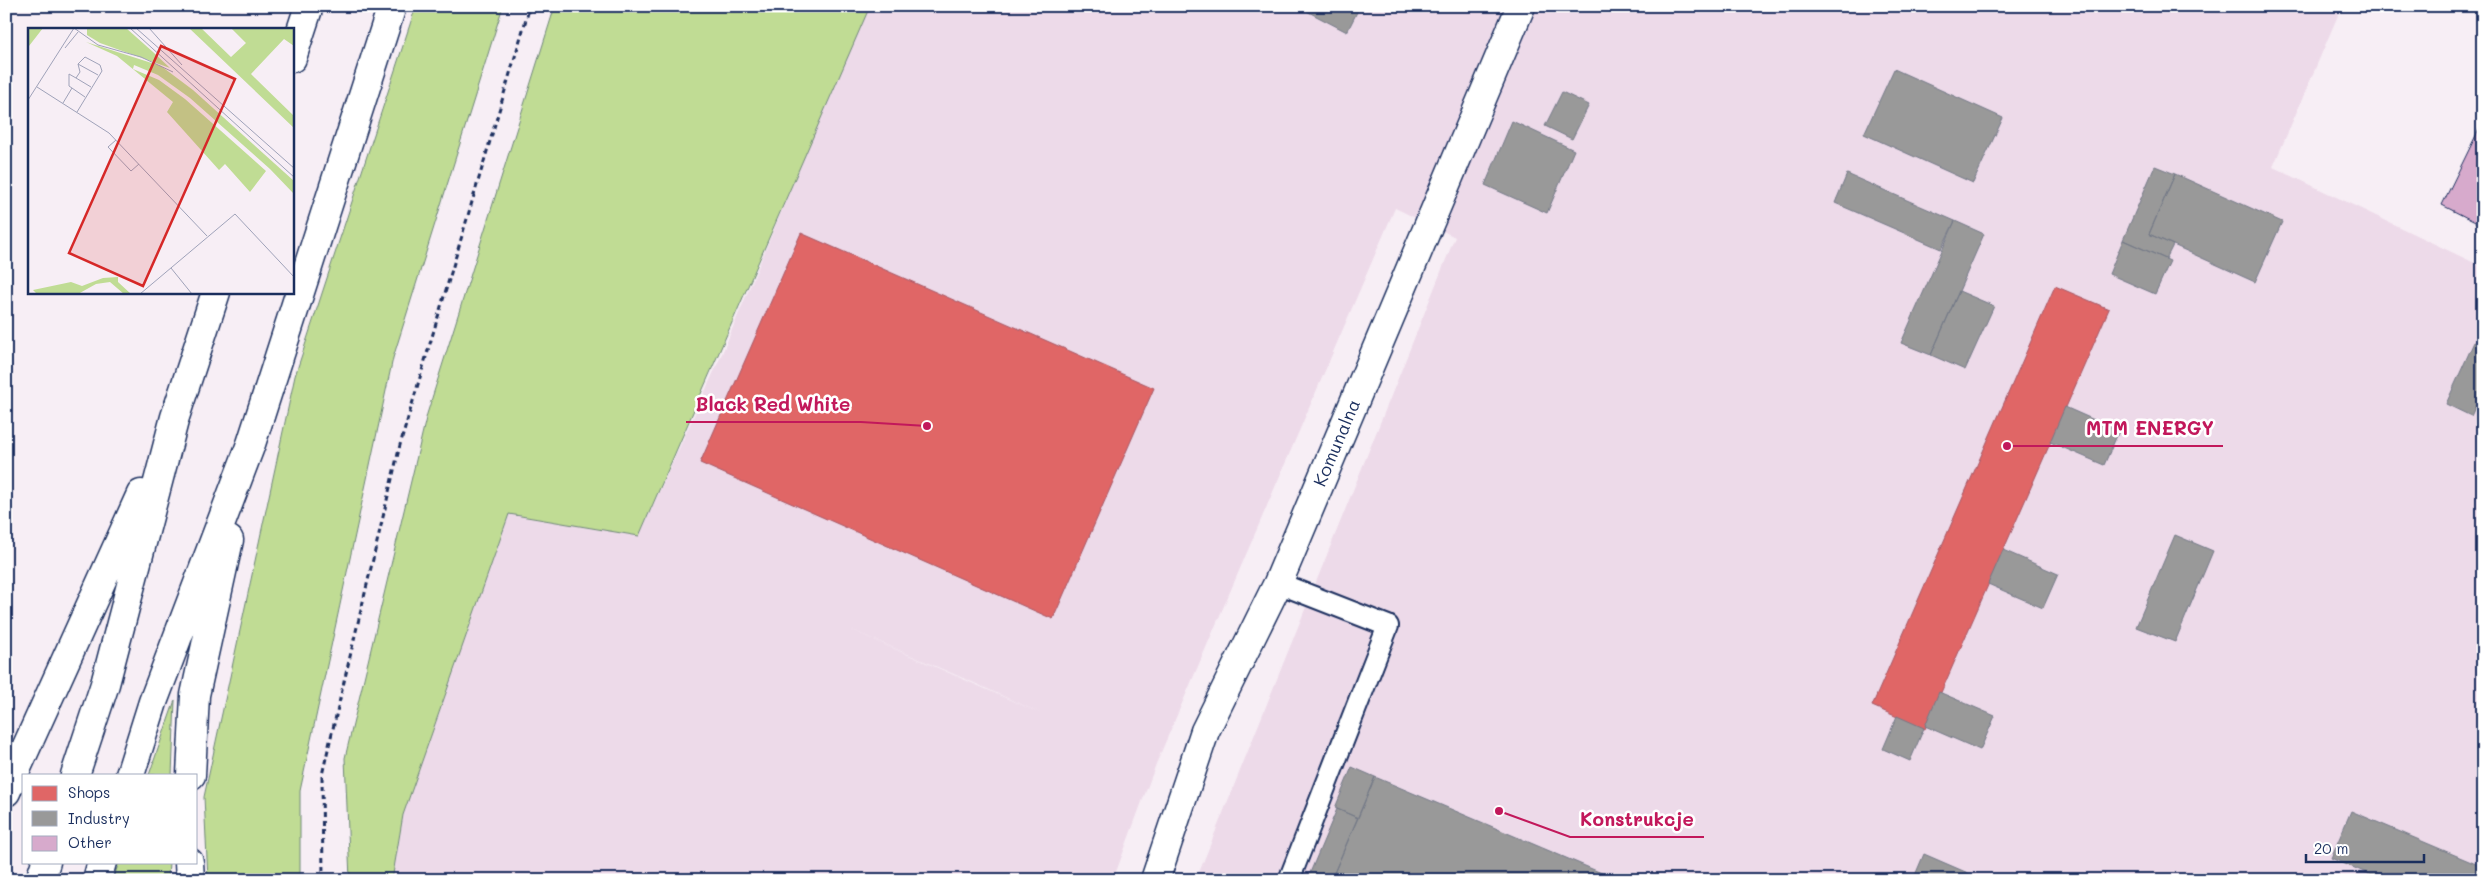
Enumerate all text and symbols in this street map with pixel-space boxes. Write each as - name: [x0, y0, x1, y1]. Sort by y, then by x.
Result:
- inset map: [28, 28, 294, 294]
- callout: Black Red White: [686, 388, 861, 422]
- text: Black Red White: [696, 391, 850, 416]
- street label: Komunalna: [1307, 395, 1365, 490]
- callout: MTM ENERGY: [2076, 412, 2223, 446]
- text: MTM ENERGY: [2086, 415, 2214, 440]
- legend: [22, 774, 198, 864]
- text: Shops: [68, 782, 110, 802]
- callout: Konstrukcje: [1570, 803, 1704, 837]
- text: Konstrukcje: [1580, 806, 1694, 831]
- text: Industry: [68, 808, 130, 828]
- scale bar: [2306, 831, 2424, 863]
- text: Other: [68, 832, 112, 852]
- text: 20 m: [2314, 838, 2348, 858]

